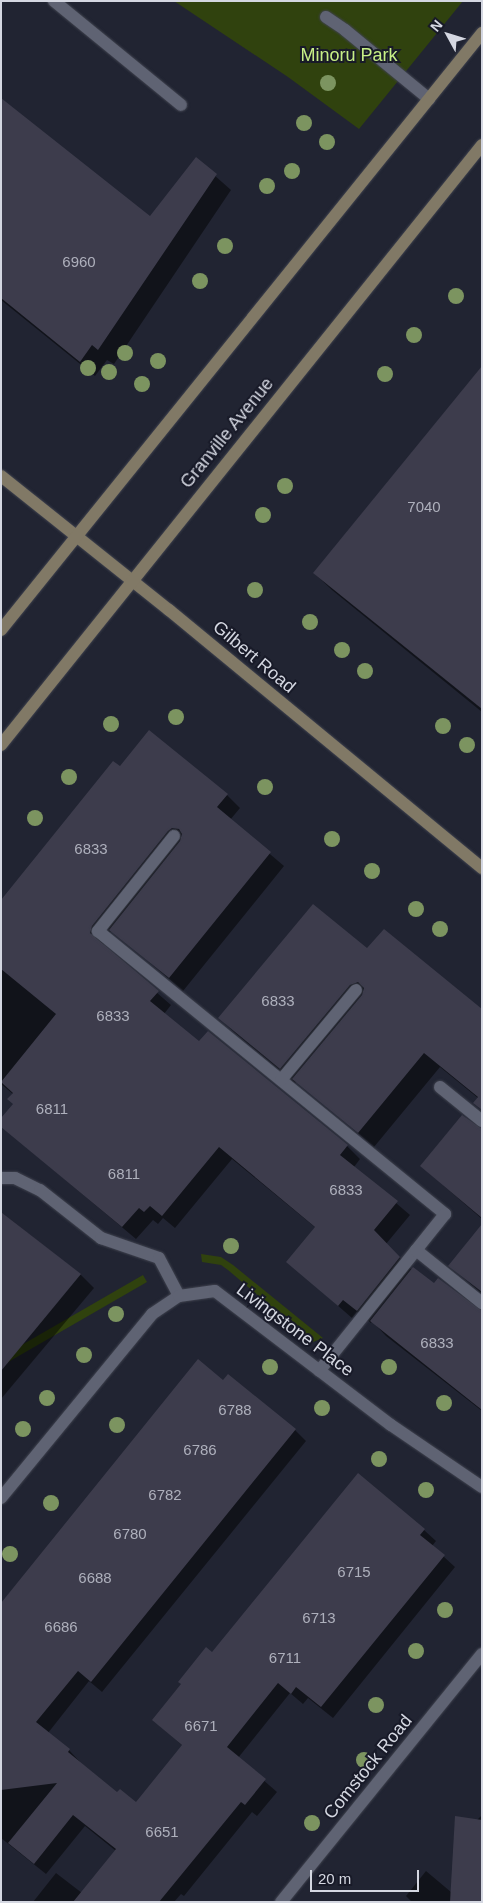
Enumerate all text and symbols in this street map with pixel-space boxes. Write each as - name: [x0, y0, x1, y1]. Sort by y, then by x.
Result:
- north arrow: [423, 10, 473, 60]
- text: N: [427, 17, 446, 35]
- park label: Minoru Park: [300, 44, 398, 66]
- house number: 6960: [62, 253, 96, 271]
- street label: Granville Avenue: [176, 373, 278, 493]
- house number: 7040: [407, 498, 441, 516]
- street label: Gilbert Road: [208, 616, 300, 698]
- house number: 6833: [74, 840, 108, 858]
- house number: 6833: [261, 992, 295, 1010]
- house number: 6833: [96, 1007, 130, 1025]
- house number: 6811: [36, 1100, 68, 1118]
- house number: 6811: [108, 1165, 140, 1183]
- house number: 6833: [329, 1181, 363, 1199]
- street label: Livingstone Place: [232, 1279, 358, 1381]
- house number: 6833: [420, 1334, 454, 1352]
- house number: 6788: [218, 1401, 252, 1419]
- house number: 6786: [183, 1441, 217, 1459]
- house number: 6782: [148, 1486, 182, 1504]
- house number: 6780: [113, 1525, 147, 1543]
- house number: 6715: [337, 1563, 371, 1581]
- house number: 6688: [78, 1569, 112, 1587]
- house number: 6713: [302, 1609, 336, 1627]
- house number: 6686: [44, 1618, 78, 1636]
- house number: 6711: [269, 1649, 301, 1667]
- street label: Comstock Road: [319, 1710, 417, 1824]
- house number: 6671: [184, 1717, 218, 1735]
- house number: 6651: [145, 1823, 179, 1841]
- scale bar: [313, 1860, 422, 1892]
- text: 20 m: [318, 1870, 351, 1887]

